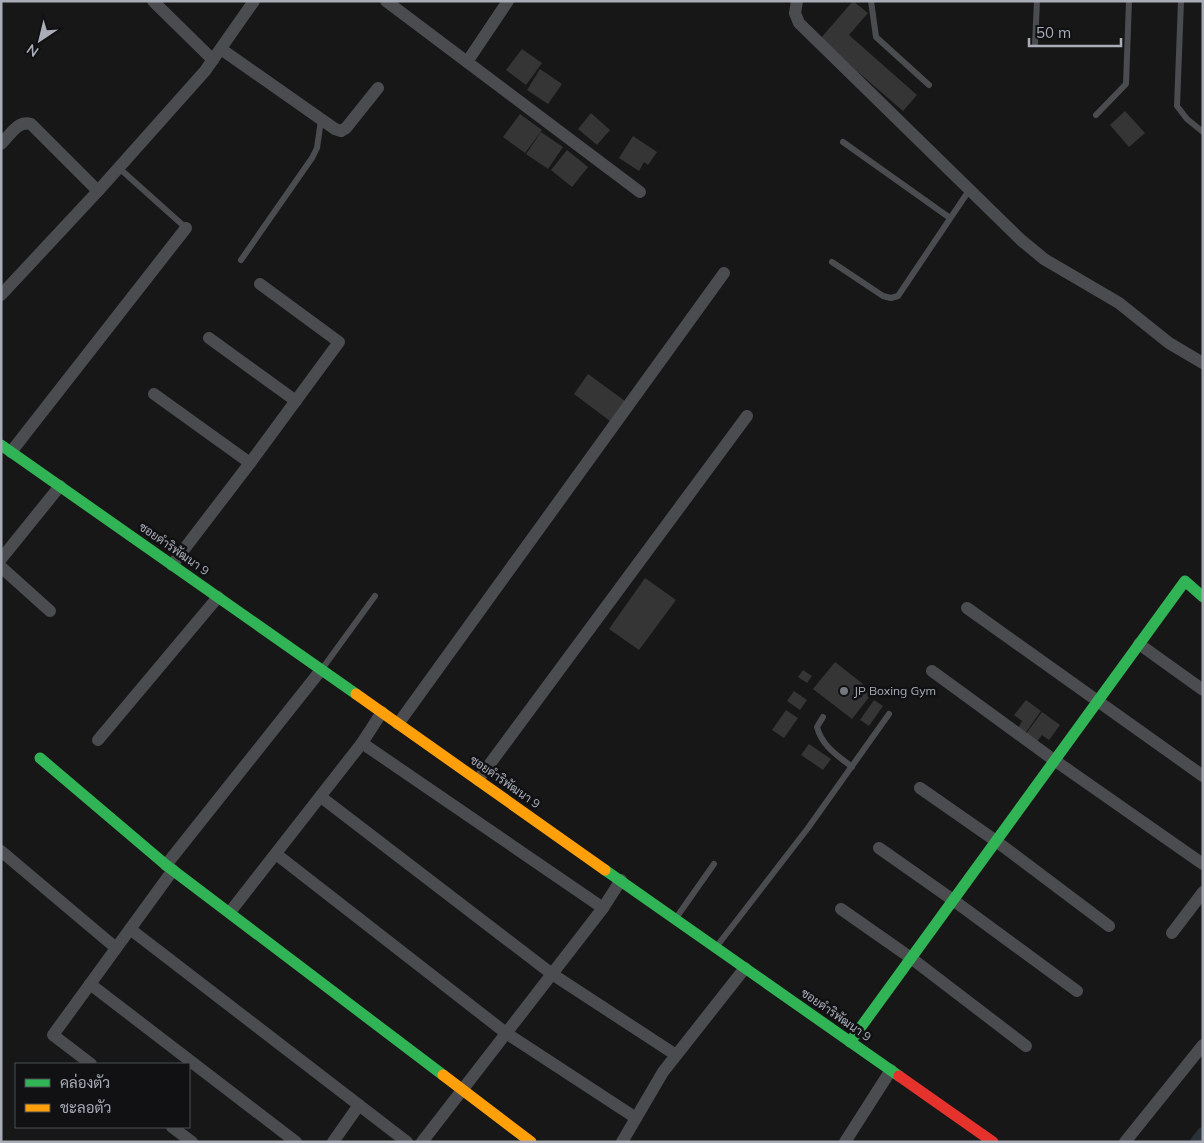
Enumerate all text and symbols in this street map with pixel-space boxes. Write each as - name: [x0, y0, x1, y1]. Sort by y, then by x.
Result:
- north arrow: [15, 15, 65, 65]
- scale bar: [1029, 15, 1122, 47]
- text: 50 m: [1036, 23, 1071, 42]
- text: N: [23, 40, 42, 61]
- street label: ซอยดำริพัฒนา 9: [136, 519, 212, 578]
- place label: JP Boxing Gym: [854, 683, 936, 698]
- marker: JP Boxing Gym: [838, 685, 850, 697]
- street label: ซอยดำริพัฒนา 9: [467, 752, 543, 811]
- street label: ซอยดำริพัฒนา 9: [798, 985, 874, 1044]
- legend: [15, 1063, 190, 1128]
- text: คล่องตัว: [60, 1073, 110, 1092]
- text: ชะลอตัว: [60, 1098, 111, 1117]

